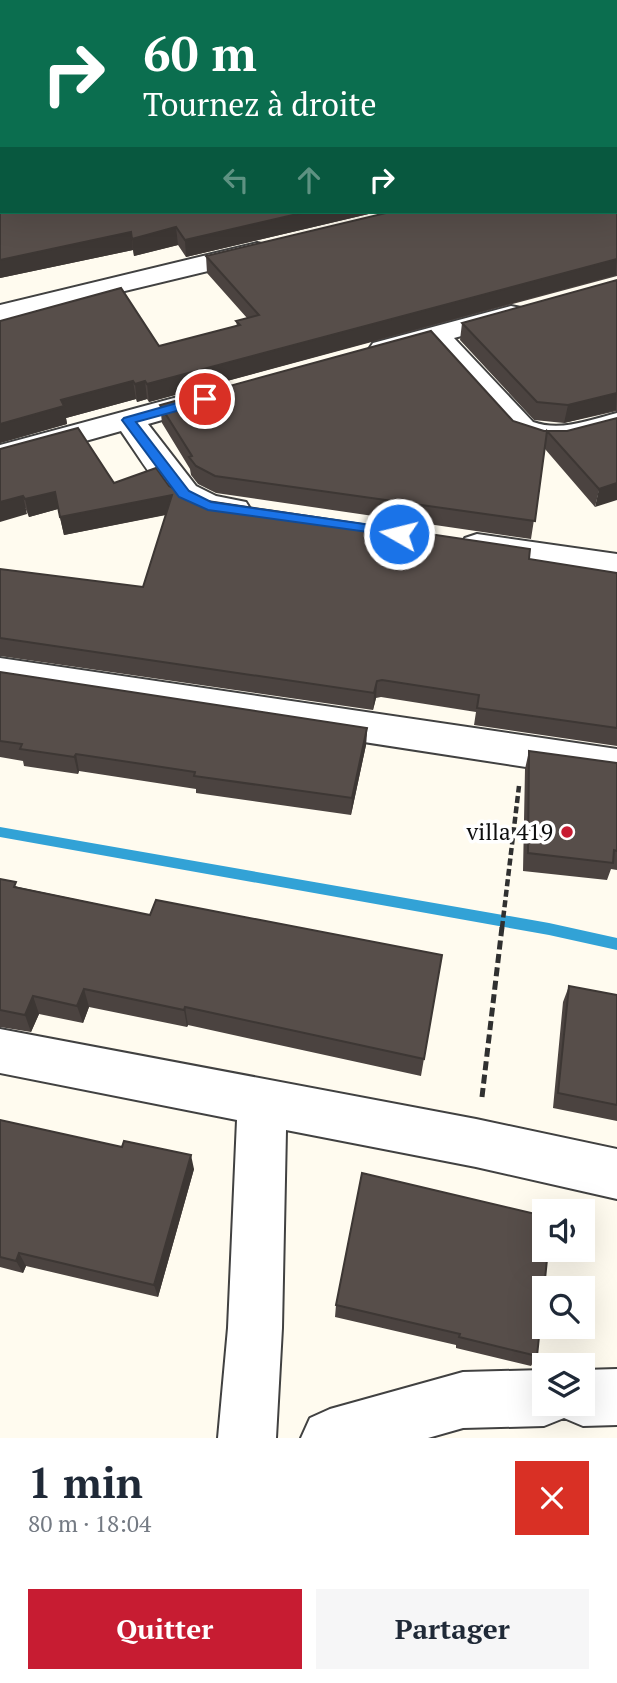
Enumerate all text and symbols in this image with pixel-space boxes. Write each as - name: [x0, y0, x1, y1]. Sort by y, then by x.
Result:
- text: 60 m: [143, 20, 257, 85]
- icon: right: [28, 28, 119, 119]
- text: Tournez à droite: [143, 83, 377, 125]
- icon: left: [217, 161, 255, 199]
- icon: ahead: [290, 161, 328, 199]
- icon: right: [363, 161, 401, 199]
- pin: [175, 369, 235, 429]
- icon: arrive: [186, 380, 224, 418]
- position arrow: [362, 497, 436, 571]
- place label: villa 419: [466, 816, 553, 847]
- marker: villa 419: [559, 824, 575, 840]
- map controls: [532, 1199, 595, 1416]
- button: sound: [532, 1199, 595, 1262]
- button: search: [532, 1276, 595, 1339]
- button: layers: [532, 1353, 595, 1416]
- text: 1 min: [28, 1454, 143, 1510]
- button: close: [515, 1461, 589, 1535]
- text: 80 m · 18:04: [28, 1508, 151, 1539]
- button: Quitter: [28, 1589, 302, 1669]
- button: Partager: [316, 1589, 589, 1669]

